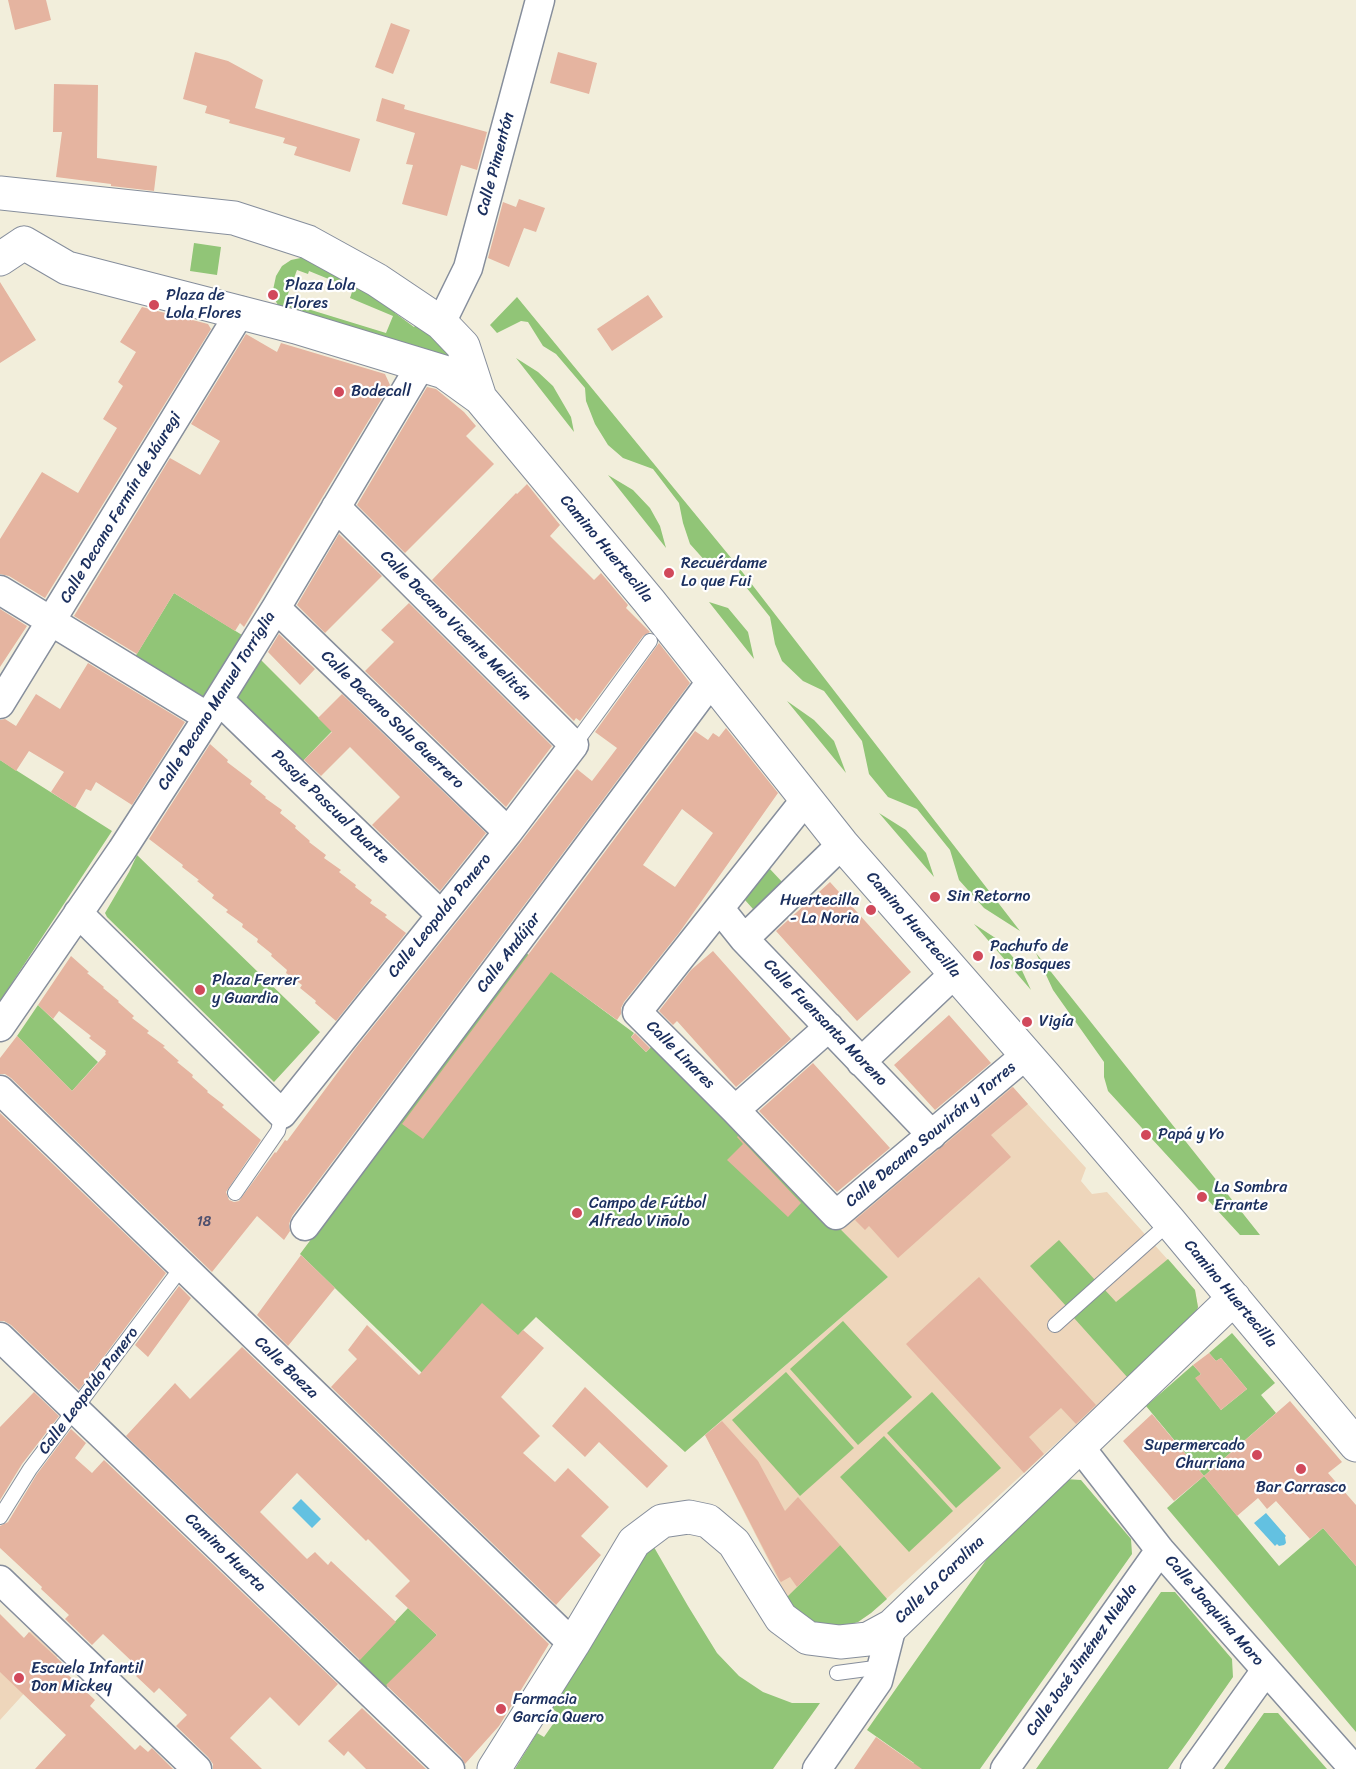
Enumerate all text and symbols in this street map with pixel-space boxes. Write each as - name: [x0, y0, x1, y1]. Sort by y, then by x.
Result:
- street label: Calle Pimentón: [473, 110, 519, 218]
- place label: Plaza Lola Flores: [285, 276, 355, 314]
- place label: Plaza de Lola Flores: [166, 286, 241, 324]
- marker: Plaza Lola Flores: [266, 288, 280, 302]
- marker: Plaza de Lola Flores: [147, 298, 161, 312]
- place label: Bodecall: [351, 382, 411, 402]
- marker: Bodecall: [332, 385, 346, 399]
- street label: Calle Decano Fermín de Jáuregi: [56, 409, 186, 607]
- street label: Camino Huertecilla: [555, 491, 657, 607]
- street label: Calle Decano Vicente Melitón: [376, 547, 534, 705]
- place label: Recuérdame Lo que Fui: [681, 554, 767, 592]
- marker: Recuérdame Lo que Fui: [662, 566, 676, 580]
- street label: Calle Decano Manuel Torriglia: [154, 608, 280, 794]
- street label: Calle Decano Sola Guerrero: [317, 647, 467, 793]
- street label: Pasaje Pascual Duarte: [267, 746, 393, 868]
- street label: Calle Leopoldo Panero: [384, 850, 496, 982]
- street label: Camino Huertecilla: [862, 868, 964, 982]
- place label: Sin Retorno: [947, 887, 1030, 907]
- marker: Sin Retorno: [928, 890, 942, 904]
- place label: Huertecilla - La Noria: [780, 891, 859, 929]
- marker: Huertecilla - La Noria: [864, 903, 878, 917]
- street label: Calle Andújar: [473, 909, 545, 997]
- place label: Pachufo de los Bosques: [990, 937, 1070, 975]
- marker: Pachufo de los Bosques: [971, 949, 985, 963]
- street label: Calle Fuensanta Moreno: [759, 955, 891, 1091]
- place label: Plaza Ferrer y Guardia: [212, 971, 299, 1009]
- marker: Plaza Ferrer y Guardia: [193, 983, 207, 997]
- place label: Vigía: [1039, 1012, 1073, 1032]
- marker: Vigía: [1020, 1015, 1034, 1029]
- street label: Calle Linares: [642, 1017, 718, 1093]
- street label: Calle Decano Souvirón y Torres: [842, 1058, 1020, 1212]
- place label: Papá y Yo: [1158, 1125, 1224, 1145]
- marker: Papá y Yo: [1139, 1128, 1153, 1142]
- place label: La Sombra Errante: [1214, 1178, 1287, 1216]
- marker: La Sombra Errante: [1195, 1190, 1209, 1204]
- place label: Campo de Fútbol Alfredo Viñolo: [589, 1194, 706, 1232]
- marker: Campo de Fútbol Alfredo Viñolo: [570, 1206, 584, 1220]
- house number: 18: [197, 1214, 211, 1230]
- street label: Camino Huertecilla: [1179, 1236, 1281, 1352]
- street label: Calle Leopoldo Panero: [35, 1324, 143, 1458]
- street label: Calle Baeza: [250, 1333, 322, 1403]
- place label: Supermercado Churriana: [1144, 1436, 1245, 1474]
- marker: Supermercado Churriana: [1250, 1448, 1264, 1462]
- marker: Bar Carrasco: [1294, 1462, 1308, 1476]
- place label: Bar Carrasco: [1256, 1478, 1346, 1498]
- street label: Camino Huerta: [181, 1510, 269, 1596]
- street label: Calle La Carolina: [891, 1532, 989, 1628]
- street label: Calle Joaquina Moro: [1161, 1552, 1267, 1670]
- street label: Calle José Jiménez Niebla: [1022, 1580, 1142, 1740]
- place label: Escuela Infantil Don Mickey: [31, 1659, 143, 1697]
- marker: Escuela Infantil Don Mickey: [12, 1671, 26, 1685]
- place label: Farmacia García Quero: [513, 1690, 604, 1728]
- marker: Farmacia García Quero: [494, 1702, 508, 1716]

